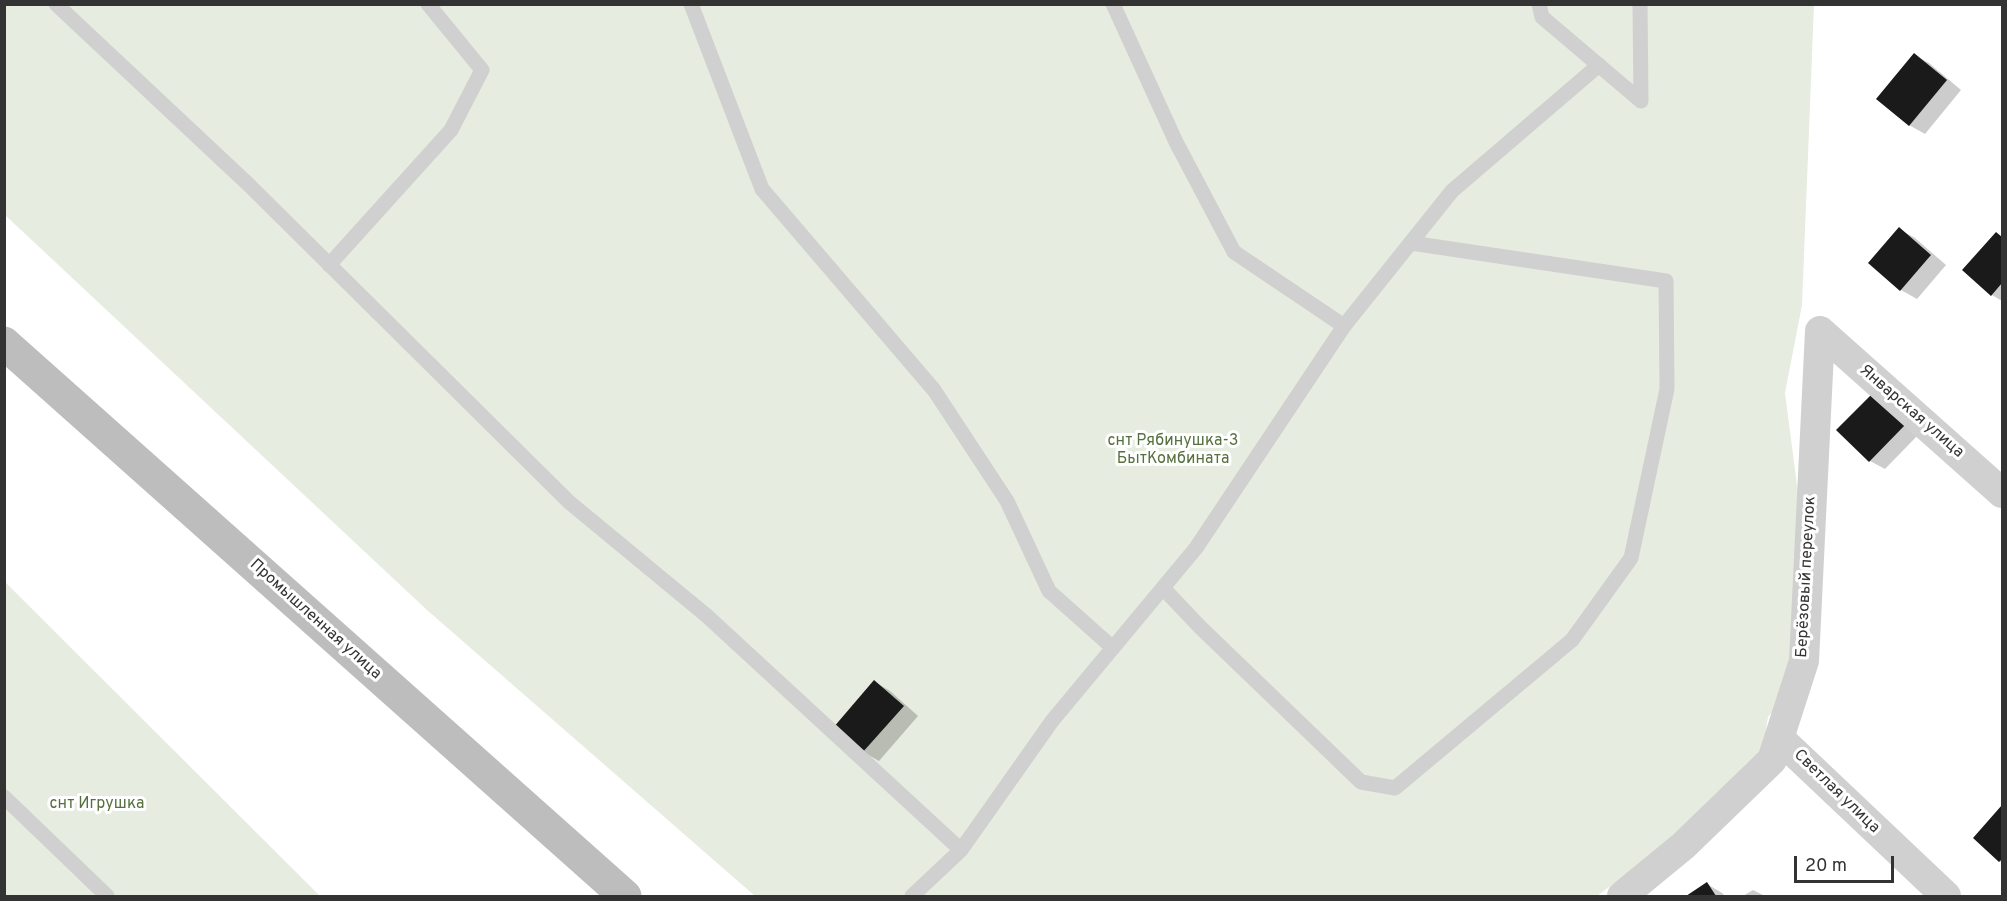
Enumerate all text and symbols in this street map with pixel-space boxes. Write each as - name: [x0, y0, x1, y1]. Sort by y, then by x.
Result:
- street label: Январская улица: [1855, 361, 1967, 463]
- park label: снт Рябинушка-3 БытКомбината: [1108, 432, 1238, 470]
- street label: Берёзовый переулок: [1793, 496, 1821, 658]
- street label: Промышленная улица: [245, 556, 385, 684]
- street label: Светлая улица: [1789, 746, 1883, 838]
- park label: снт Игрушка: [50, 795, 144, 815]
- scale bar: [1797, 844, 1898, 882]
- text: 20 m: [1805, 855, 1847, 878]

